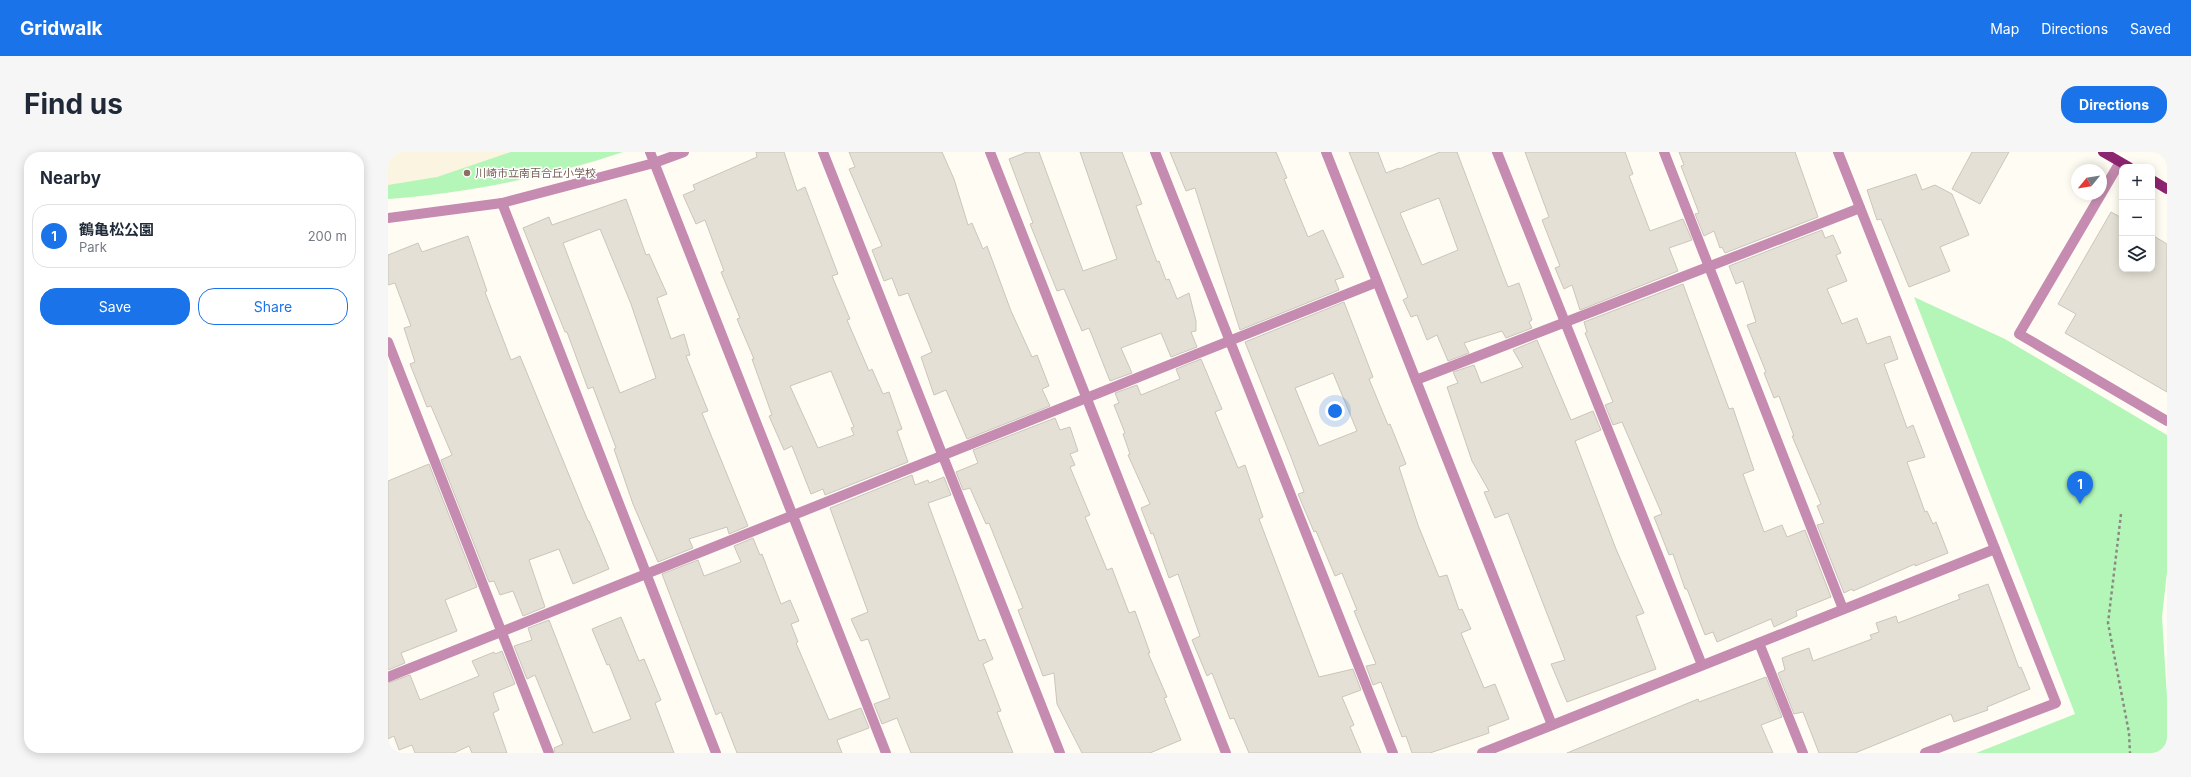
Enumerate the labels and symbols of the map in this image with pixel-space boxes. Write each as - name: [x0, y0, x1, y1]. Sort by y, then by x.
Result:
- north arrow: [2071, 164, 2107, 200]
- place label: 川崎市立南百合丘小学校: [475, 166, 596, 180]
- marker: 川崎市立南百合丘小学校: [462, 168, 472, 178]
- your location: [1325, 401, 1345, 421]
- pin: 1: [2067, 471, 2093, 504]

